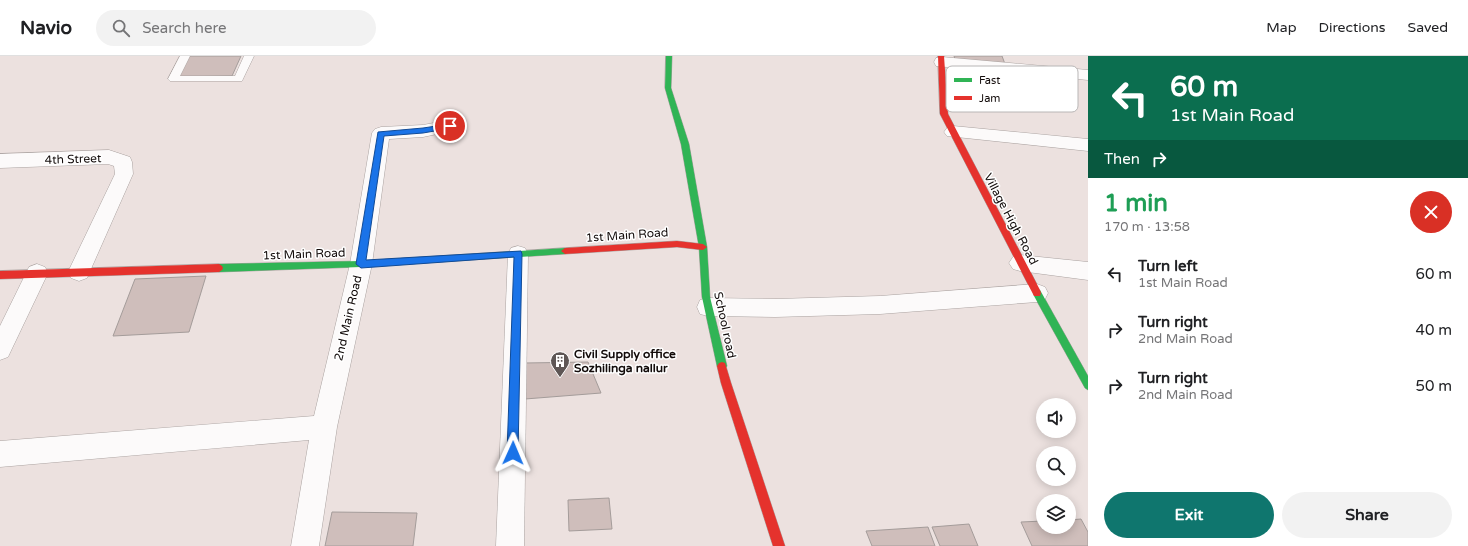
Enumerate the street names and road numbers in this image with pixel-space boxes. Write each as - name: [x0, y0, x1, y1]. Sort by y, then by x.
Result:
- street label: 4th Street: [44, 151, 102, 167]
- street label: Village High Road: [981, 171, 1041, 267]
- street label: 1st Main Road: [585, 225, 669, 245]
- street label: 1st Main Road: [262, 246, 346, 262]
- street label: 2nd Main Road: [331, 274, 365, 362]
- street label: School road: [711, 290, 739, 360]

